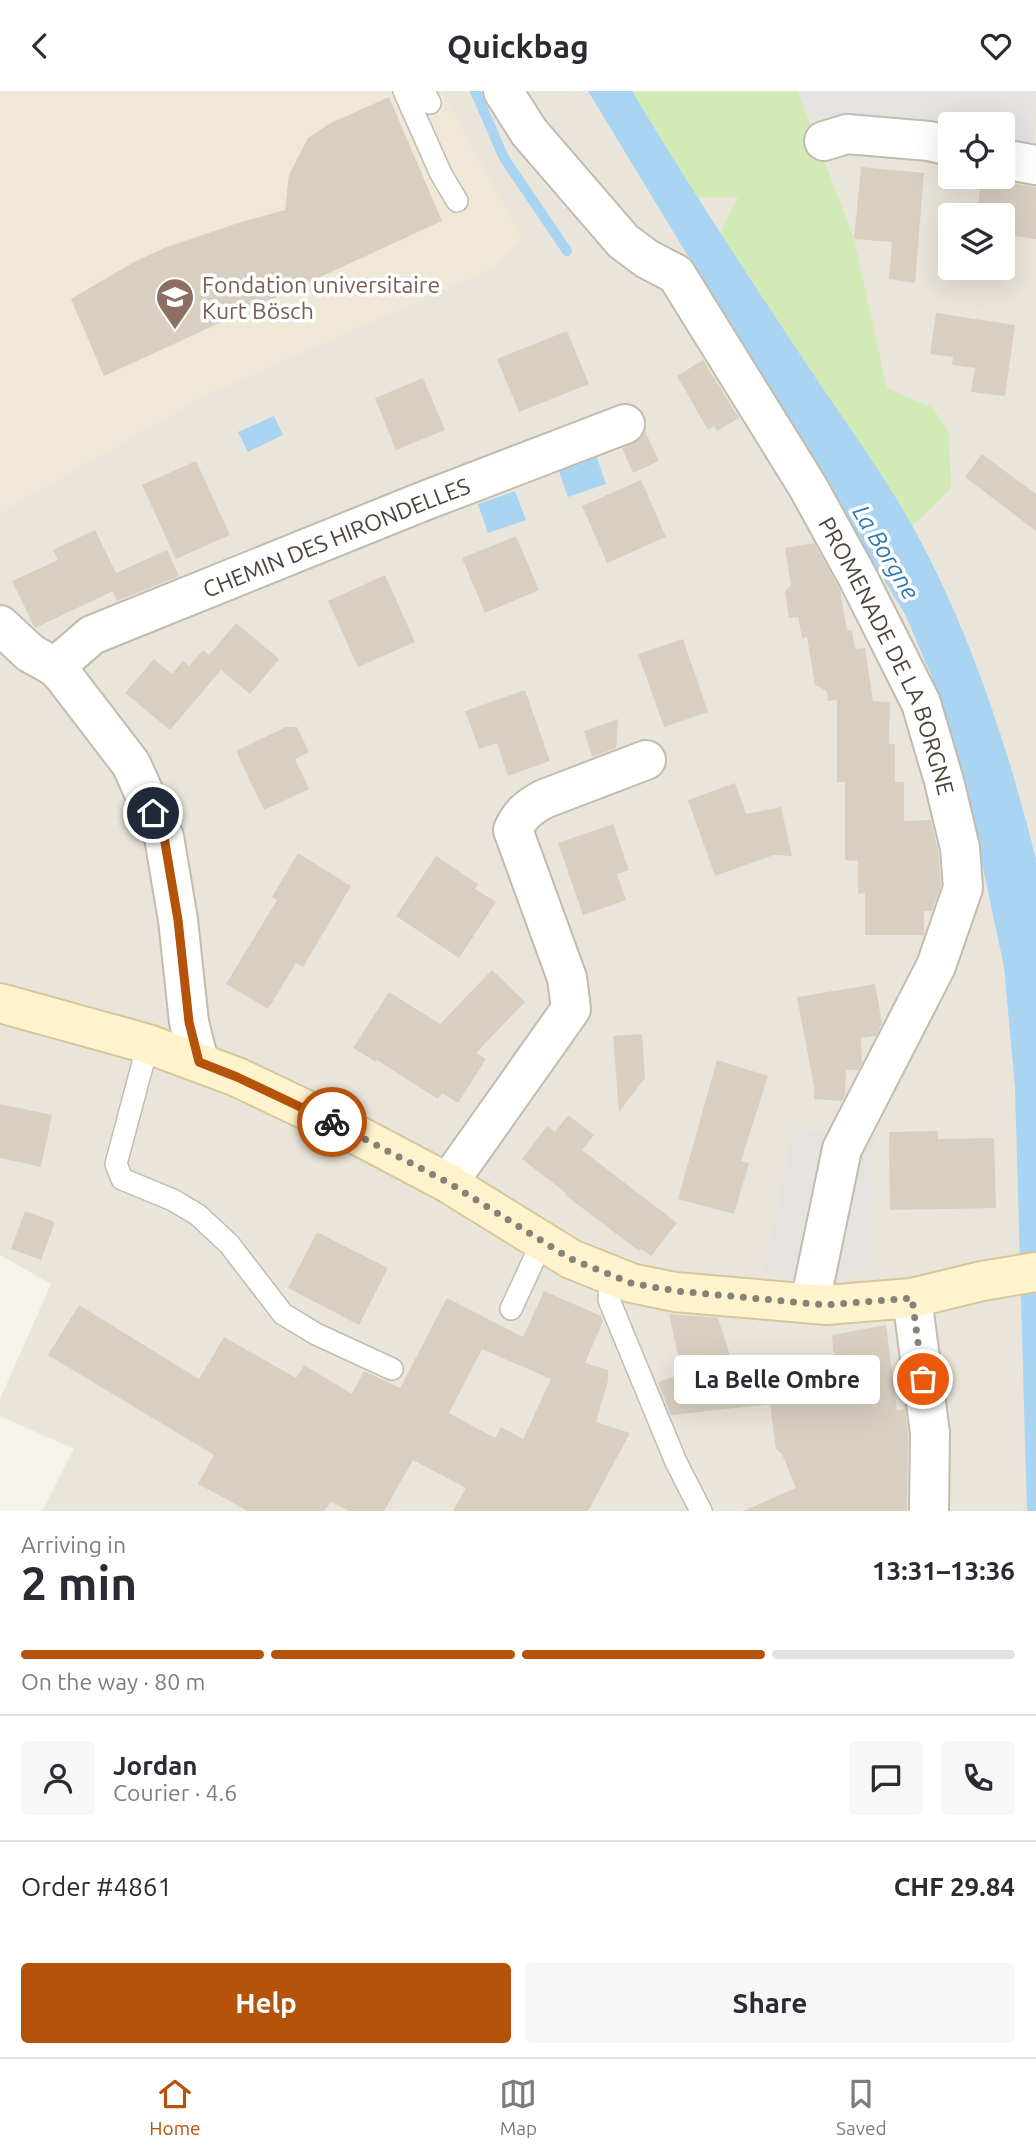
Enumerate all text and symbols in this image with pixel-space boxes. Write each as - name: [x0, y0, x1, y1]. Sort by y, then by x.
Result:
- icon: back: [21, 27, 59, 65]
- icon: heart: [977, 27, 1015, 65]
- text: Quickbag: [447, 28, 589, 64]
- map controls: [938, 112, 1015, 280]
- button: locate: [938, 112, 1015, 189]
- button: layers: [938, 203, 1015, 280]
- place label: Fondation universitaire Kurt Bösch: [202, 272, 440, 323]
- school or university icon: Fondation universitaire Kurt Bösch: [154, 276, 196, 331]
- street label: CHEMIN DES HIRONDELLES: [199, 472, 473, 602]
- water label: La Borgne: [847, 500, 925, 604]
- street label: PROMENADE DE LA BORGNE: [814, 512, 959, 797]
- pin: [123, 783, 183, 843]
- icon: home: [134, 794, 172, 832]
- courier: [297, 1087, 367, 1157]
- icon: bike: [313, 1103, 351, 1141]
- pin: [893, 1349, 953, 1409]
- callout: La Belle Ombre: [674, 1355, 881, 1403]
- icon: bag: [904, 1360, 942, 1398]
- text: La Belle Ombre: [694, 1367, 860, 1392]
- text: Arriving in: [21, 1532, 126, 1557]
- text: 13:31–13:36: [872, 1556, 1015, 1585]
- text: 2 min: [21, 1557, 137, 1609]
- text: On the way · 80 m: [21, 1669, 205, 1694]
- button: person: [21, 1741, 95, 1815]
- button: chat: [849, 1741, 923, 1815]
- button: phone: [941, 1741, 1015, 1815]
- text: Jordan: [113, 1751, 198, 1780]
- text: Courier · 4.6: [113, 1780, 237, 1805]
- text: Order #4861: [21, 1872, 172, 1901]
- text: CHF 29.84: [894, 1872, 1015, 1901]
- button: Help: [21, 1963, 511, 2043]
- button: Share: [525, 1963, 1015, 2043]
- tab: Home: [149, 2075, 201, 2139]
- tab: Map: [499, 2075, 537, 2139]
- tab: Saved: [836, 2075, 887, 2139]

